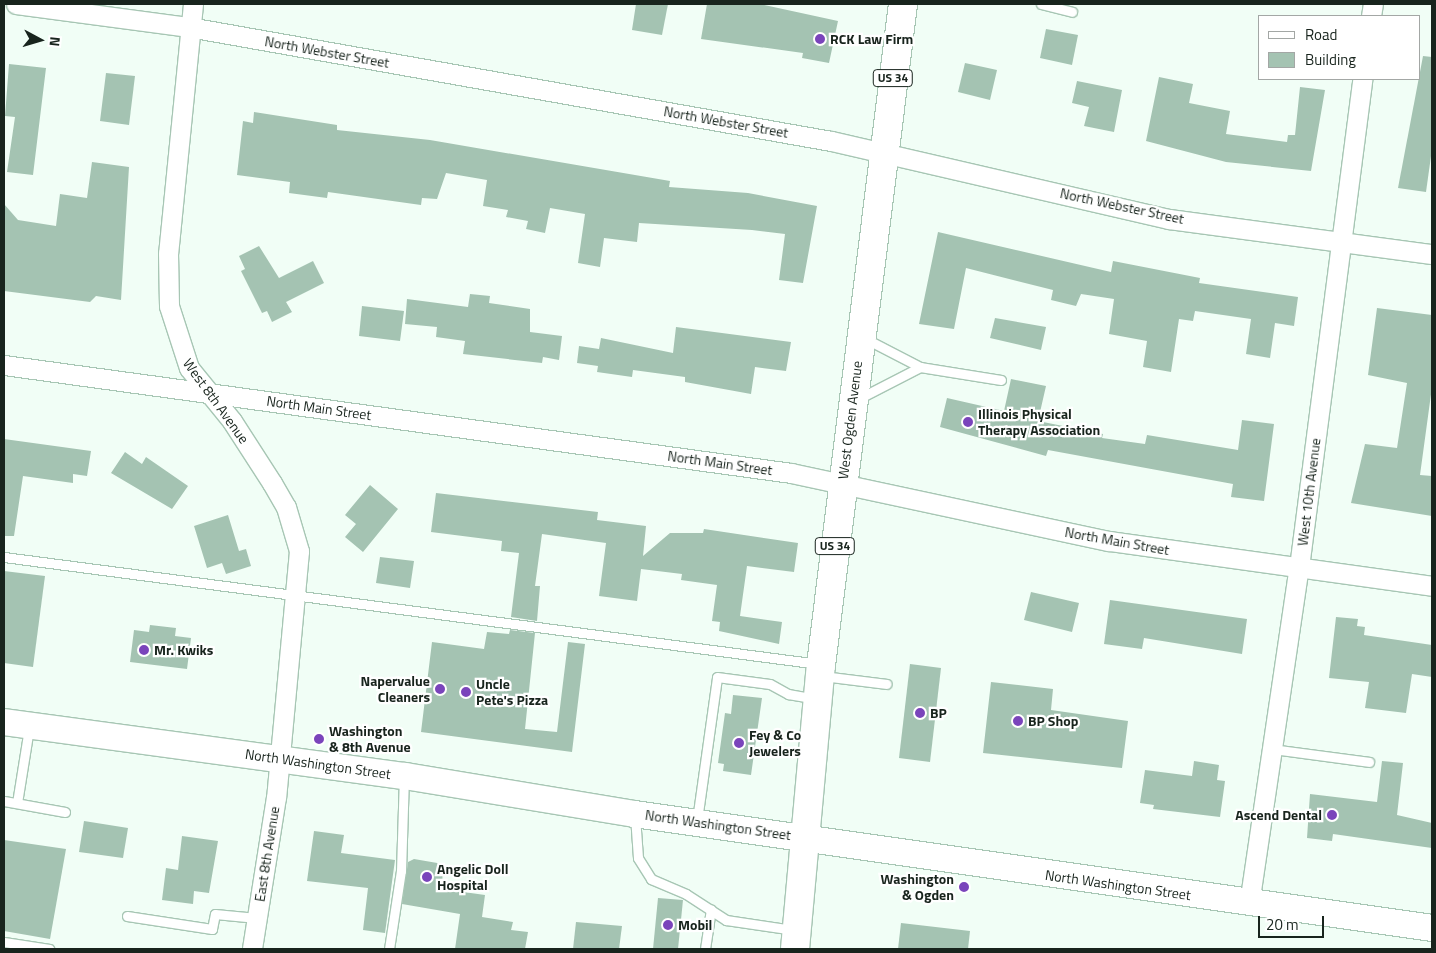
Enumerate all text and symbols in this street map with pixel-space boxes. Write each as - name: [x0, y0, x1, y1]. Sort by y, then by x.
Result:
- north arrow: [15, 15, 65, 65]
- legend: [1258, 15, 1421, 80]
- text: Road: [1305, 23, 1337, 46]
- place label: RCK Law Firm: [830, 31, 913, 47]
- street label: North Webster Street: [263, 33, 391, 71]
- marker: RCK Law Firm: [814, 33, 826, 45]
- text: N: [44, 36, 66, 48]
- text: Building: [1305, 48, 1356, 71]
- road number: US 34: [872, 68, 914, 88]
- street label: North Webster Street: [662, 103, 790, 141]
- street label: North Webster Street: [1059, 185, 1185, 227]
- street label: West 8th Avenue: [180, 355, 252, 447]
- street label: West Ogden Avenue: [834, 360, 866, 480]
- street label: North Main Street: [266, 392, 372, 424]
- place label: Illinois Physical Therapy Association: [978, 406, 1100, 438]
- marker: Illinois Physical Therapy Association: [962, 416, 974, 428]
- street label: West 10th Avenue: [1294, 437, 1324, 547]
- street label: North Main Street: [667, 447, 773, 479]
- street label: North Main Street: [1064, 524, 1170, 558]
- road number: US 34: [814, 536, 856, 556]
- place label: Mr. Kwiks: [154, 642, 213, 658]
- marker: Mr. Kwiks: [138, 644, 150, 656]
- place label: Napervalue Cleaners: [360, 673, 430, 706]
- place label: Uncle Pete's Pizza: [476, 676, 548, 709]
- marker: Napervalue Cleaners: [434, 683, 446, 695]
- marker: Uncle Pete's Pizza: [460, 686, 472, 698]
- place label: BP: [930, 705, 947, 721]
- marker: BP: [914, 707, 926, 719]
- place label: BP Shop: [1028, 713, 1078, 729]
- marker: BP Shop: [1012, 715, 1024, 727]
- place label: Washington & 8th Avenue: [329, 723, 411, 756]
- place label: Fey & Co Jewelers: [749, 727, 801, 760]
- marker: Washington & 8th Avenue: [313, 733, 325, 745]
- marker: Fey & Co Jewelers: [733, 737, 745, 749]
- street label: North Washington Street: [244, 745, 392, 783]
- street label: East 8th Avenue: [251, 805, 283, 903]
- street label: North Washington Street: [644, 806, 792, 844]
- place label: Ascend Dental: [1235, 807, 1322, 823]
- marker: Ascend Dental: [1326, 809, 1338, 821]
- place label: Angelic Doll Hospital: [437, 861, 508, 894]
- street label: North Washington Street: [1044, 866, 1192, 904]
- marker: Angelic Doll Hospital: [421, 871, 433, 883]
- place label: Washington & Ogden: [881, 871, 954, 904]
- marker: Washington & Ogden: [958, 881, 970, 893]
- scale bar: [1261, 906, 1327, 938]
- text: 20 m: [1266, 913, 1299, 936]
- place label: Mobil: [678, 917, 712, 933]
- marker: Mobil: [662, 919, 674, 931]

